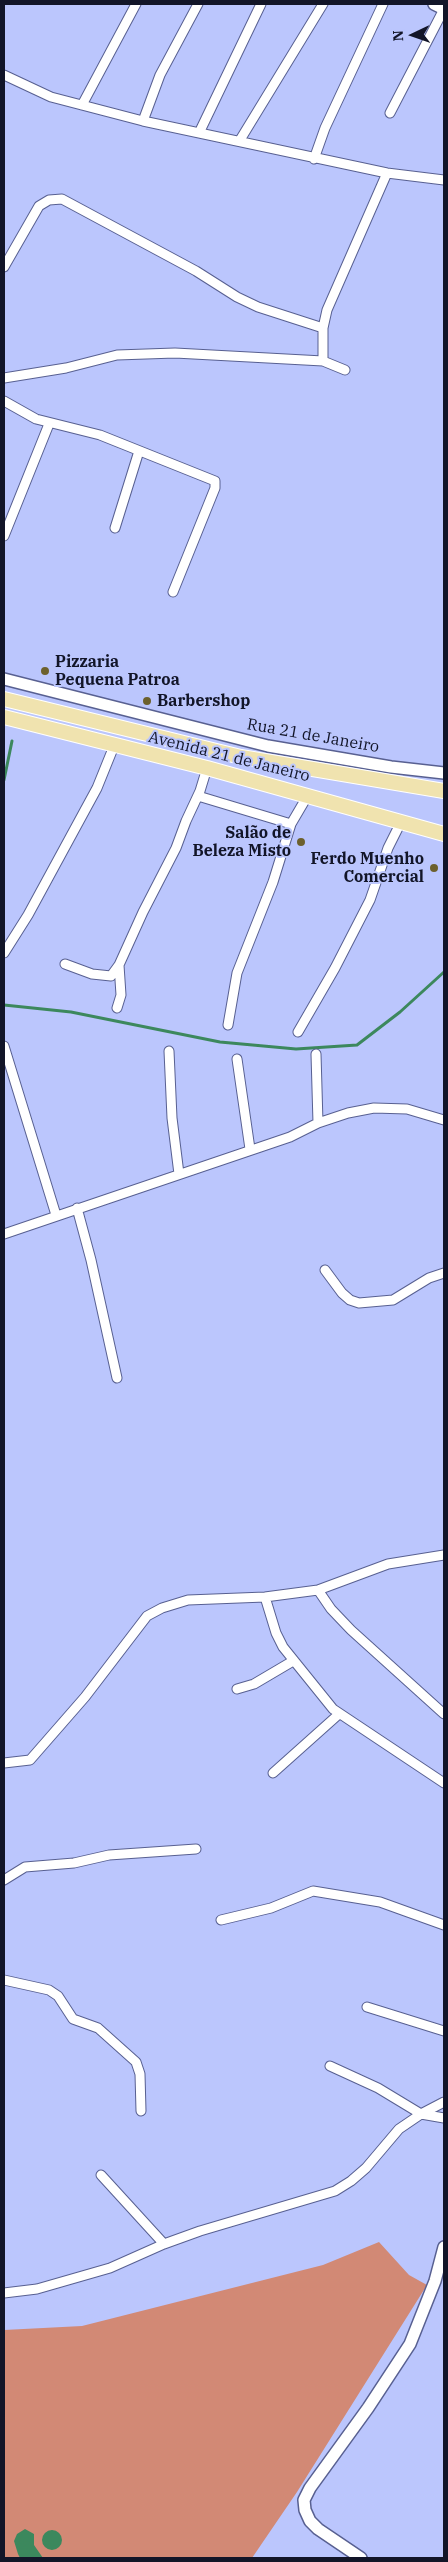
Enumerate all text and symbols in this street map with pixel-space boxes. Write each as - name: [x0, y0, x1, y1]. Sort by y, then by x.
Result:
- north arrow: [388, 10, 438, 60]
- text: N: [389, 30, 407, 42]
- place label: Pizzaria Pequena Patroa: [55, 652, 180, 690]
- marker: Pizzaria Pequena Patroa: [39, 665, 51, 677]
- place label: Barbershop: [157, 691, 250, 711]
- marker: Barbershop: [141, 695, 153, 707]
- street label: Rua 21 de Janeiro: [245, 715, 381, 757]
- street label: Avenida 21 de Janeiro: [146, 728, 312, 786]
- place label: Salão de Beleza Misto: [192, 823, 291, 861]
- marker: Salão de Beleza Misto: [295, 836, 307, 848]
- place label: Ferdo Muenho Comercial: [310, 849, 424, 887]
- marker: Ferdo Muenho Comercial: [428, 862, 440, 874]

